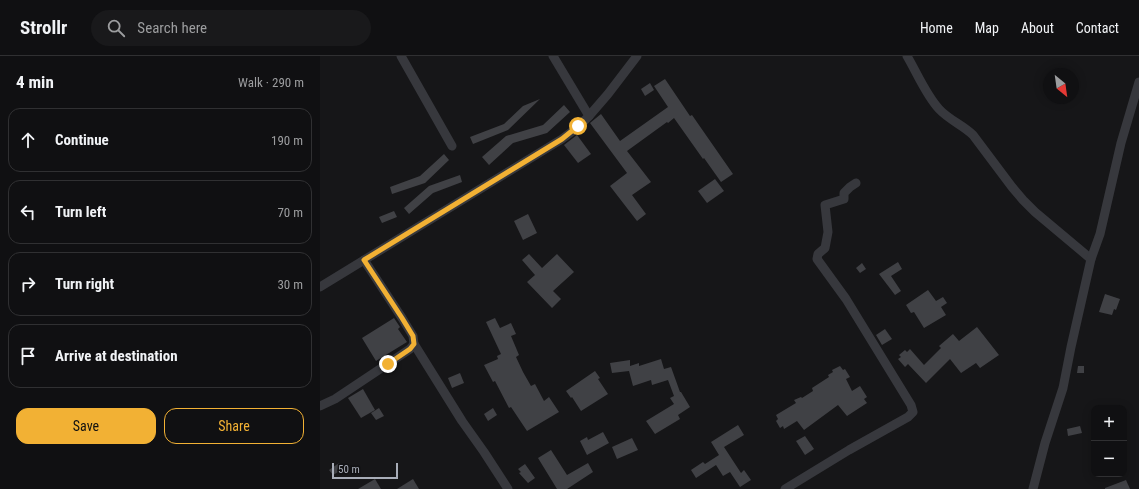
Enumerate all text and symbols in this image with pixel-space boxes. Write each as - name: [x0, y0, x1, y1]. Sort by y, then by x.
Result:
- search box: [91, 10, 371, 46]
- text: Strollr: [20, 16, 67, 39]
- icon: search: [105, 17, 127, 39]
- text: Search here: [137, 19, 207, 37]
- text: Home: [920, 20, 953, 36]
- text: Map: [975, 20, 999, 36]
- text: About: [1021, 20, 1054, 36]
- text: Contact: [1076, 20, 1119, 36]
- north arrow: [1043, 68, 1079, 104]
- text: 4 min: [16, 72, 54, 92]
- text: Walk · 290 m: [238, 75, 304, 90]
- route start: [569, 117, 587, 135]
- icon: ahead: [17, 129, 39, 151]
- text: Continue: [55, 131, 109, 149]
- text: 190 m: [271, 133, 303, 148]
- icon: left: [17, 201, 39, 223]
- text: Turn left: [55, 203, 106, 221]
- text: 70 m: [277, 205, 303, 220]
- icon: right: [17, 273, 39, 295]
- text: Turn right: [55, 275, 114, 293]
- text: 30 m: [277, 277, 303, 292]
- icon: arrive: [17, 345, 39, 367]
- text: Arrive at destination: [55, 347, 178, 365]
- route end: [379, 355, 397, 373]
- map controls: [1091, 405, 1127, 477]
- button: +: [1091, 405, 1127, 441]
- button: Save: [16, 408, 156, 444]
- button: Share: [164, 408, 304, 444]
- button: −: [1091, 441, 1127, 477]
- scale bar: [332, 461, 398, 480]
- text: 50 m: [338, 463, 360, 476]

